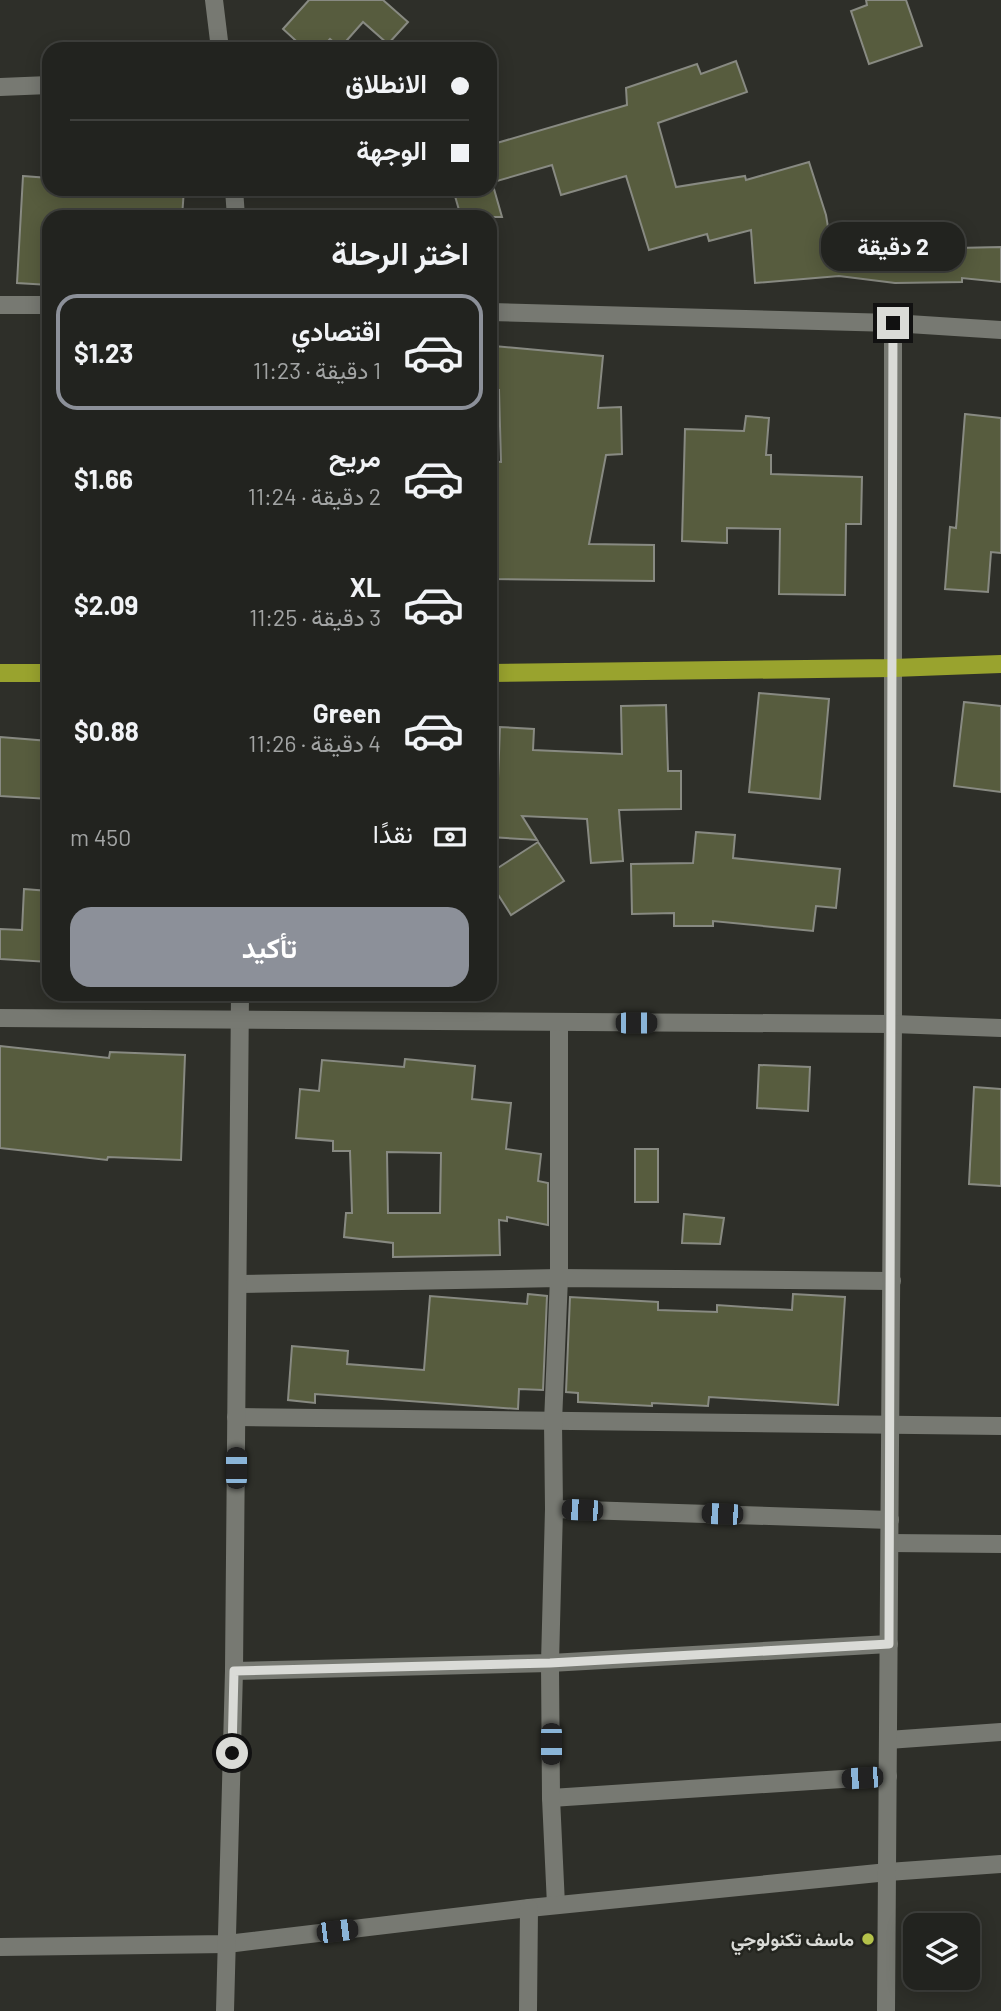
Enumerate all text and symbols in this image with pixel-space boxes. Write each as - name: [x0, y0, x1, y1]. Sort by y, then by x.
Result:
- text: الانطلاق: [345, 67, 427, 98]
- text: الوجهة: [356, 134, 427, 165]
- callout: 2 دقيقة: [821, 222, 965, 270]
- text: 2 دقيقة: [857, 232, 929, 260]
- text: اختر الرحلة: [331, 233, 469, 271]
- route end: [877, 307, 909, 339]
- text: اقتصادي: [292, 315, 381, 346]
- icon: car: [402, 321, 465, 384]
- text: $1.23: [74, 337, 133, 368]
- text: 1 دقيقة · 11:23: [253, 356, 381, 384]
- text: مريح: [329, 441, 381, 472]
- icon: car: [402, 447, 465, 510]
- text: $1.66: [74, 463, 133, 494]
- text: 2 دقيقة · 11:24: [248, 482, 381, 510]
- text: XL: [350, 571, 381, 602]
- icon: car: [402, 573, 465, 636]
- text: $2.09: [74, 589, 138, 620]
- text: 3 دقيقة · 11:25: [249, 603, 381, 631]
- text: Green: [313, 697, 381, 728]
- icon: car: [402, 699, 465, 762]
- text: $0.88: [74, 715, 139, 746]
- text: 4 دقيقة · 11:26: [248, 729, 381, 757]
- text: نقدًا: [373, 817, 413, 848]
- icon: cash: [431, 818, 469, 856]
- text: 450 m: [70, 823, 131, 851]
- button: تأكيد: [70, 907, 469, 987]
- car: [616, 1013, 658, 1034]
- car: [226, 1447, 247, 1489]
- car: [561, 1499, 604, 1521]
- car: [701, 1503, 744, 1525]
- car: [541, 1723, 562, 1765]
- route start: [216, 1737, 248, 1769]
- car: [841, 1766, 884, 1790]
- map controls: [903, 1913, 980, 1990]
- button: layers: [903, 1913, 980, 1990]
- car: [315, 1918, 360, 1944]
- place label: ماسف تكنولوجي: [731, 1927, 854, 1956]
- marker: ماسف تكنولوجي: [860, 1931, 876, 1947]

